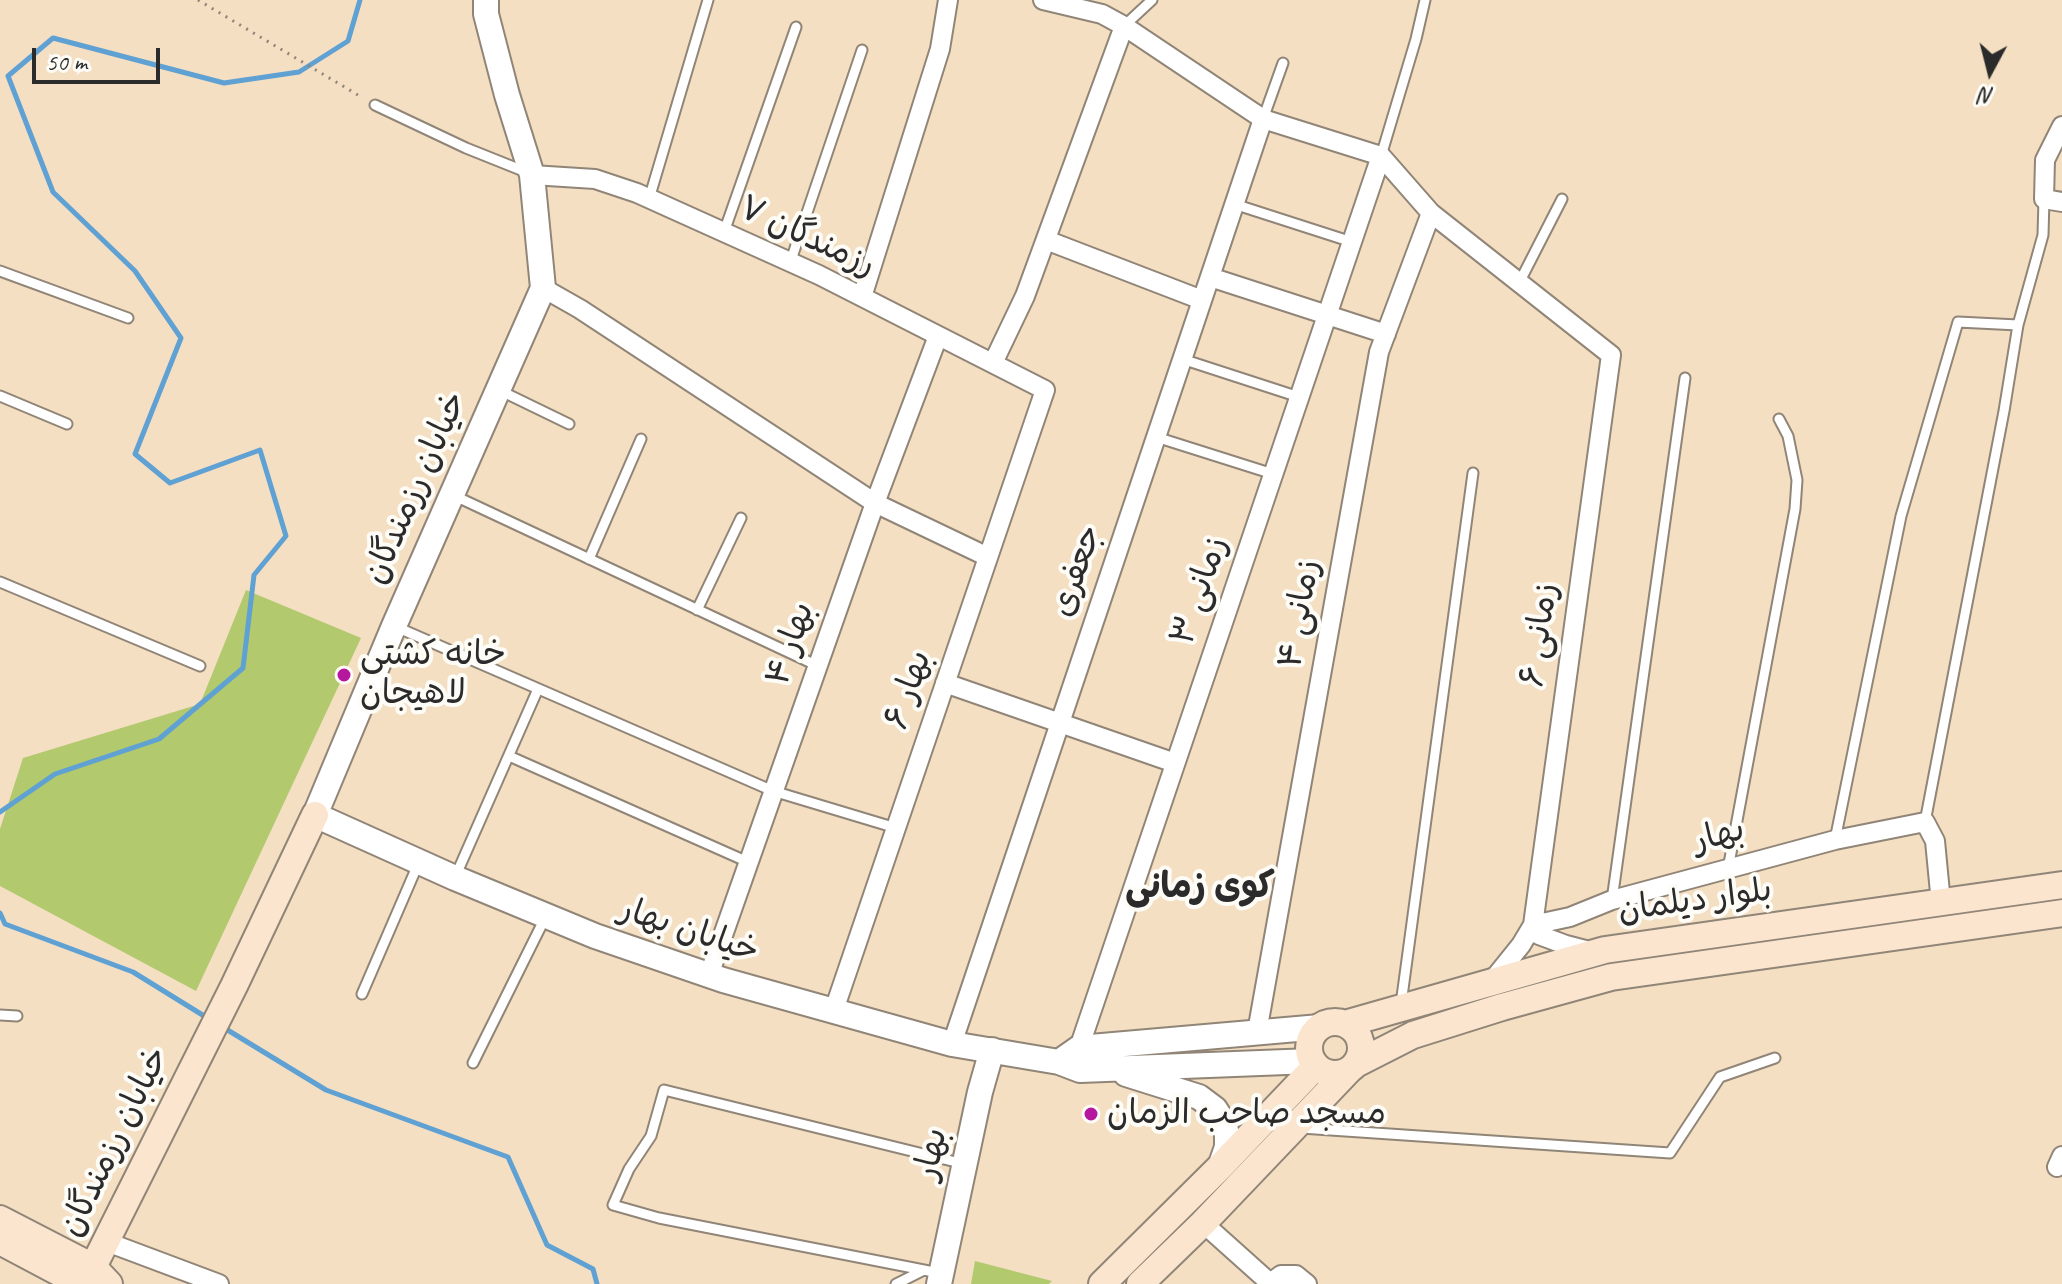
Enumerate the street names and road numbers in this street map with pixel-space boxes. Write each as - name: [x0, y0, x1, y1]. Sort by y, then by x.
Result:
- street label: رزمندگان ۷: [732, 188, 882, 286]
- street label: خیابان رزمندگان: [355, 385, 477, 591]
- street label: جعفری: [1042, 520, 1112, 622]
- street label: زمانی ۳: [1162, 531, 1238, 651]
- street label: زمانی ۴: [1270, 557, 1330, 671]
- street label: زمانی ۶: [1513, 580, 1567, 690]
- street label: بهار ۴: [758, 597, 824, 691]
- street label: بهار ۶: [877, 645, 941, 735]
- street label: بهار: [1689, 810, 1749, 862]
- street label: بلوار دیلمان: [1615, 870, 1775, 932]
- street label: خیابان بهار: [614, 889, 764, 973]
- street label: خیابان رزمندگان: [51, 1040, 179, 1244]
- street label: بهار: [907, 1124, 957, 1184]

